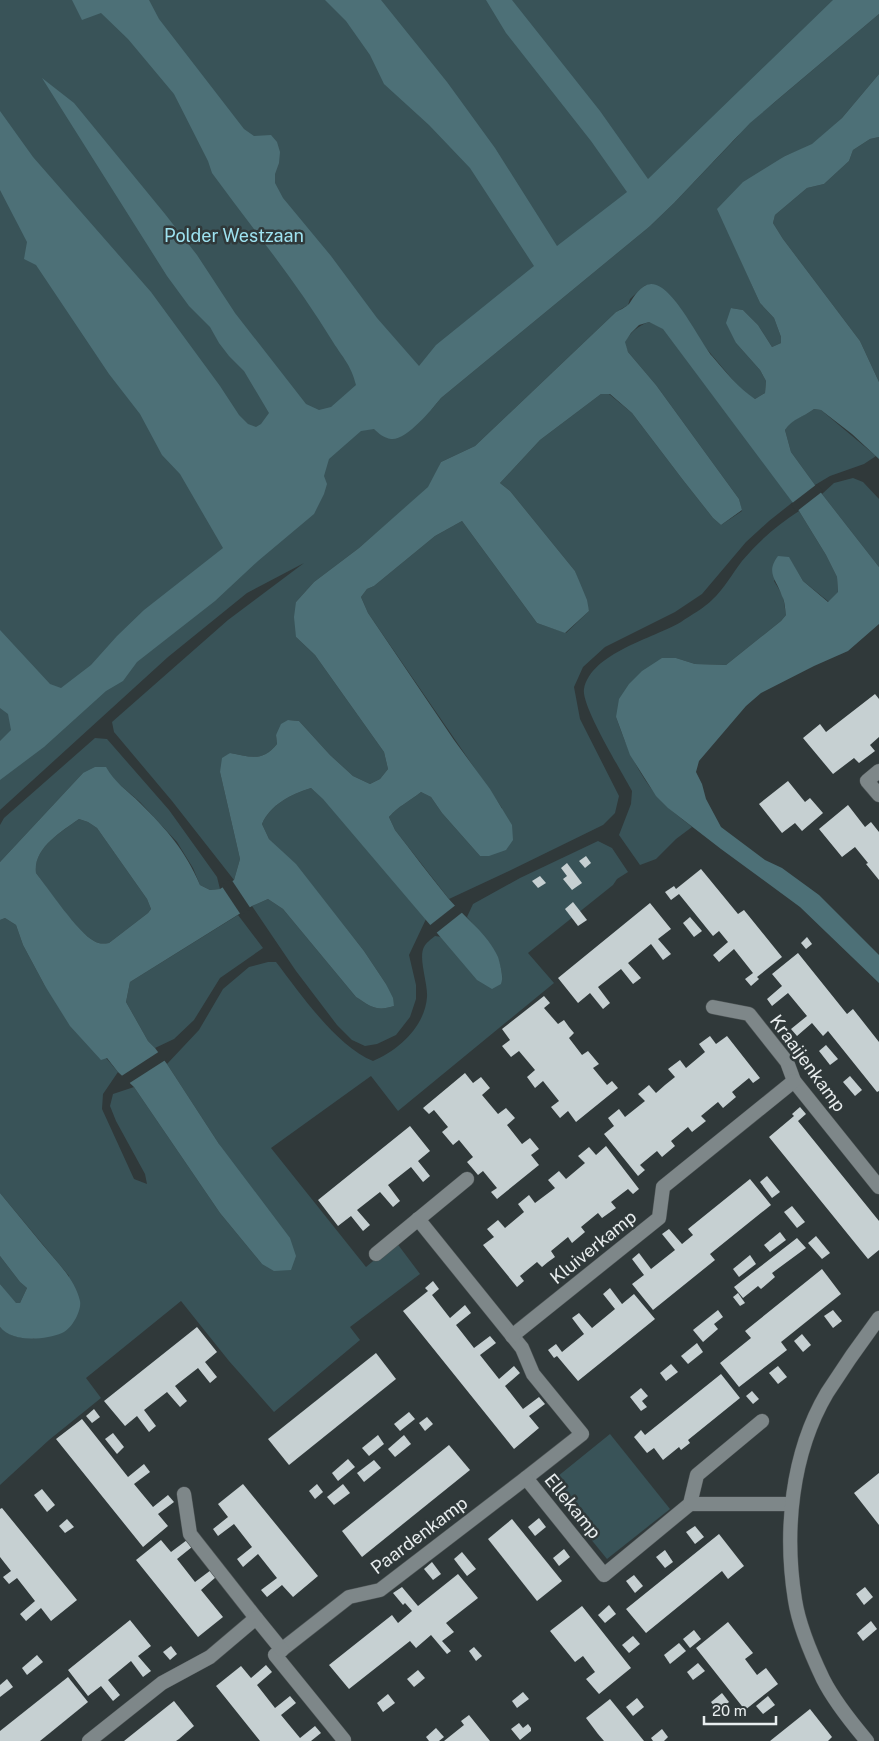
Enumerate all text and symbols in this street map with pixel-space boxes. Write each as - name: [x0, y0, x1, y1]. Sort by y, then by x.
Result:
- park label: Polder Westzaan: [164, 225, 304, 246]
- street label: Kraaijenkamp: [766, 1010, 850, 1116]
- street label: Kluiverkamp: [546, 1206, 640, 1288]
- street label: Ellekamp: [540, 1469, 606, 1543]
- street label: Paardenkamp: [367, 1492, 471, 1578]
- scale bar: [704, 1694, 776, 1726]
- text: 20 m: [712, 1702, 747, 1719]

